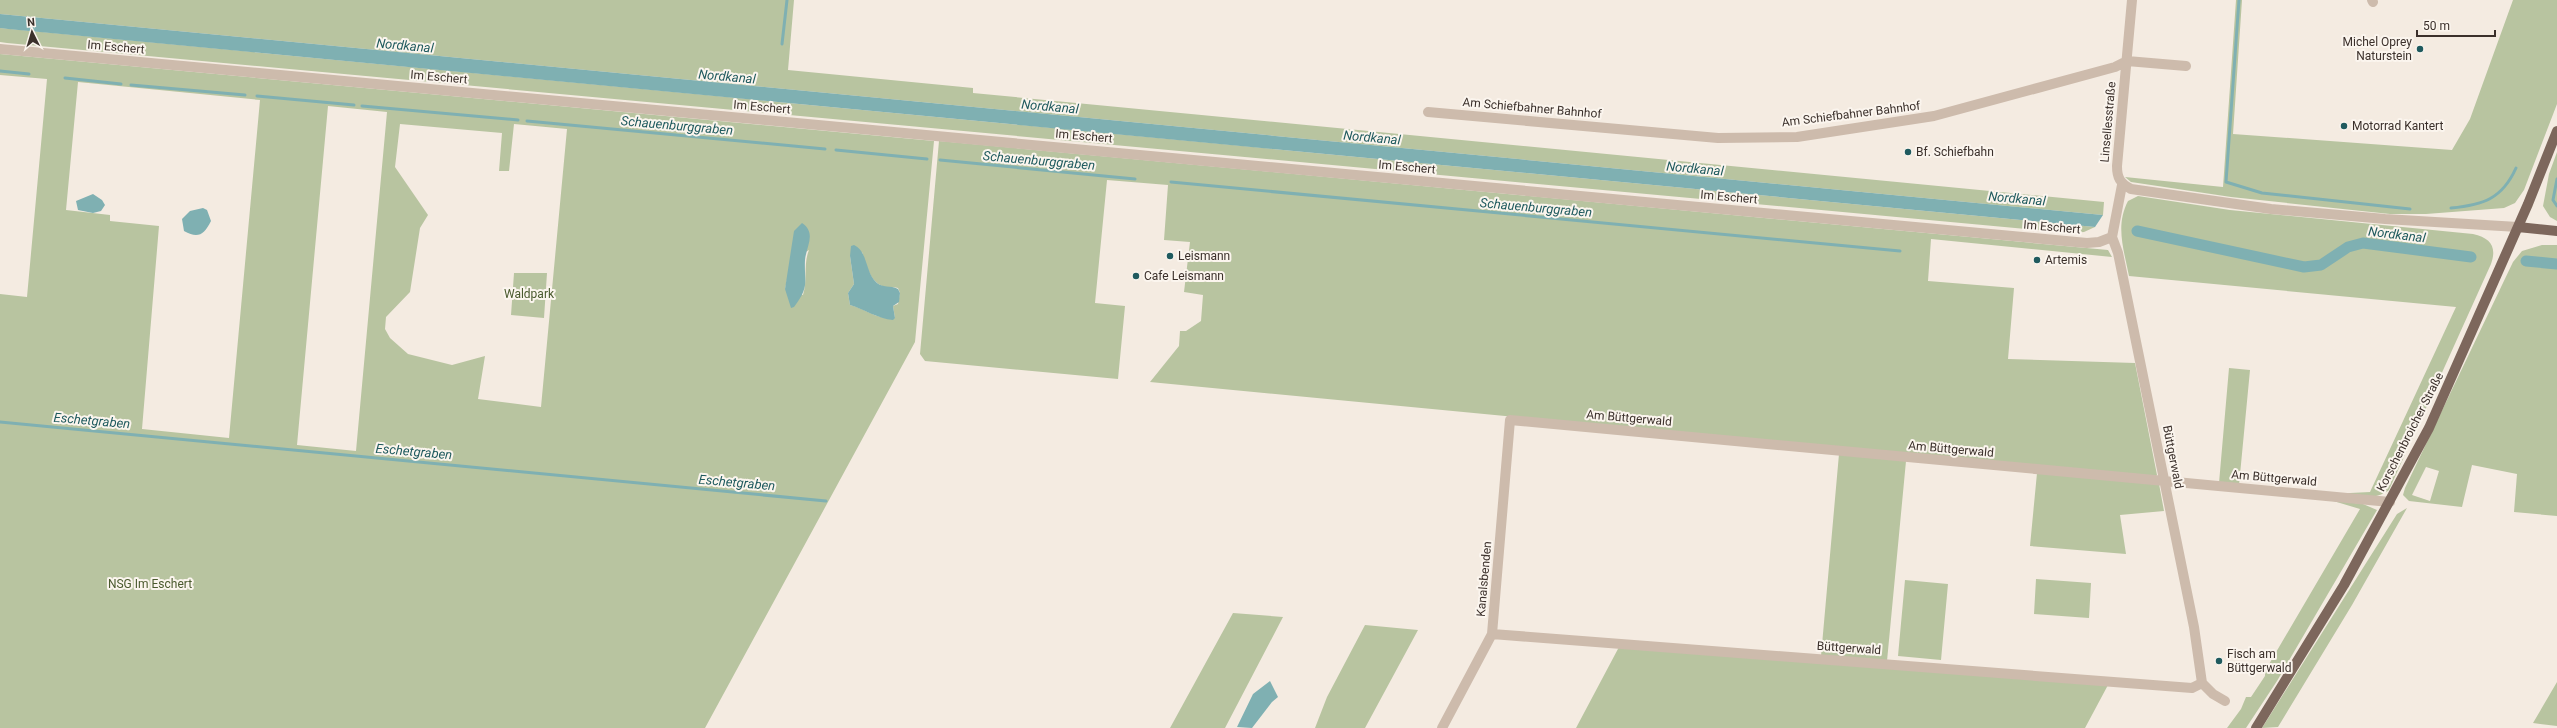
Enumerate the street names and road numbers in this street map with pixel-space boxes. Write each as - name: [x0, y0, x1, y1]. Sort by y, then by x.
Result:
- street label: Im Eschert: [87, 38, 145, 56]
- street label: Im Eschert: [410, 68, 468, 86]
- street label: Linsellesstraße: [2097, 81, 2119, 163]
- street label: Am Schiefbahner Bahnhof: [1462, 95, 1603, 121]
- street label: Im Eschert: [733, 98, 791, 116]
- street label: Am Schiefbahner Bahnhof: [1781, 98, 1922, 129]
- street label: Im Eschert: [1055, 127, 1113, 145]
- street label: Im Eschert: [1378, 158, 1436, 176]
- street label: Im Eschert: [1700, 188, 1758, 206]
- street label: Im Eschert: [2023, 218, 2081, 236]
- street label: Korschenbroicher Straße: [2374, 370, 2446, 494]
- street label: Am Büttgerwald: [1586, 407, 1672, 429]
- street label: Büttgerwald: [2160, 424, 2186, 490]
- street label: Am Büttgerwald: [1908, 438, 1994, 460]
- street label: Am Büttgerwald: [2231, 467, 2317, 489]
- street label: Kanalsbenden: [1474, 541, 1494, 617]
- street label: Büttgerwald: [1816, 639, 1882, 657]

